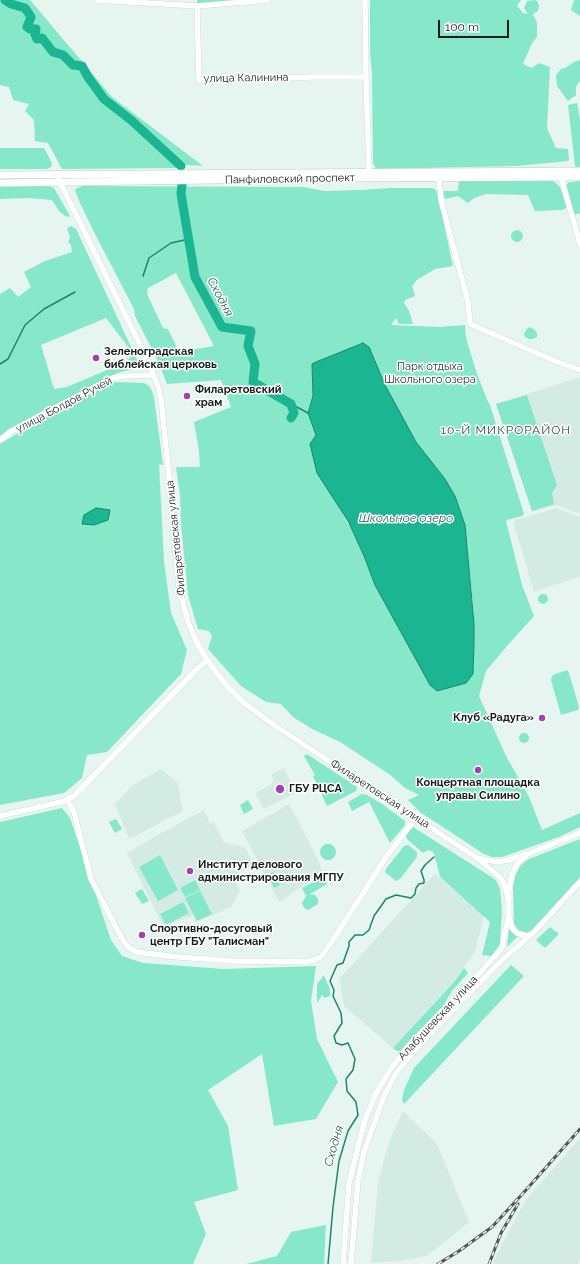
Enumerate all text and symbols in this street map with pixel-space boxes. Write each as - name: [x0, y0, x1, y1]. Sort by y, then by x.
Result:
- scale bar: [440, 12, 511, 38]
- text: 100 m: [445, 20, 479, 34]
- street label: улица Калинина: [203, 71, 289, 85]
- street label: Панфиловский проспект: [225, 171, 355, 187]
- water label: Сходня: [204, 275, 236, 319]
- place label: Зеленоградская библейская церковь: [104, 345, 217, 371]
- marker: Зеленоградская библейская церковь: [91, 353, 101, 363]
- park label: Парк отдыха Школьного озера: [384, 360, 476, 386]
- street label: улица Болдов Ручей: [14, 374, 114, 436]
- place label: Филаретовский храм: [195, 383, 282, 409]
- marker: Филаретовский храм: [182, 391, 192, 401]
- district label: 10-Й МИКРОРАЙОН: [441, 423, 571, 437]
- street label: Филаретовская улица: [163, 480, 189, 596]
- water label: Школьное озеро: [359, 511, 453, 525]
- place label: Клуб «Радуга»: [453, 711, 534, 725]
- marker: Клуб «Радуга»: [537, 713, 547, 723]
- street label: Филаретовская улица: [328, 757, 432, 831]
- marker: Концертная площадка управы Силино: [473, 765, 483, 775]
- place label: Концертная площадка управы Силино: [416, 776, 540, 802]
- place label: ГБУ РЦСА: [289, 782, 342, 796]
- marker: ГБУ РЦСА: [274, 783, 286, 795]
- place label: Институт делового администрирования МГПУ: [198, 858, 344, 884]
- marker: Институт делового администрирования МГПУ: [185, 866, 195, 876]
- place label: Спортивно-досуговый центр ГБУ "Талисман": [150, 922, 272, 948]
- marker: Спортивно-досуговый центр ГБУ "Талисман": [137, 930, 147, 940]
- street label: Алабушевская улица: [395, 973, 481, 1063]
- water label: Сходня: [321, 1124, 347, 1168]

